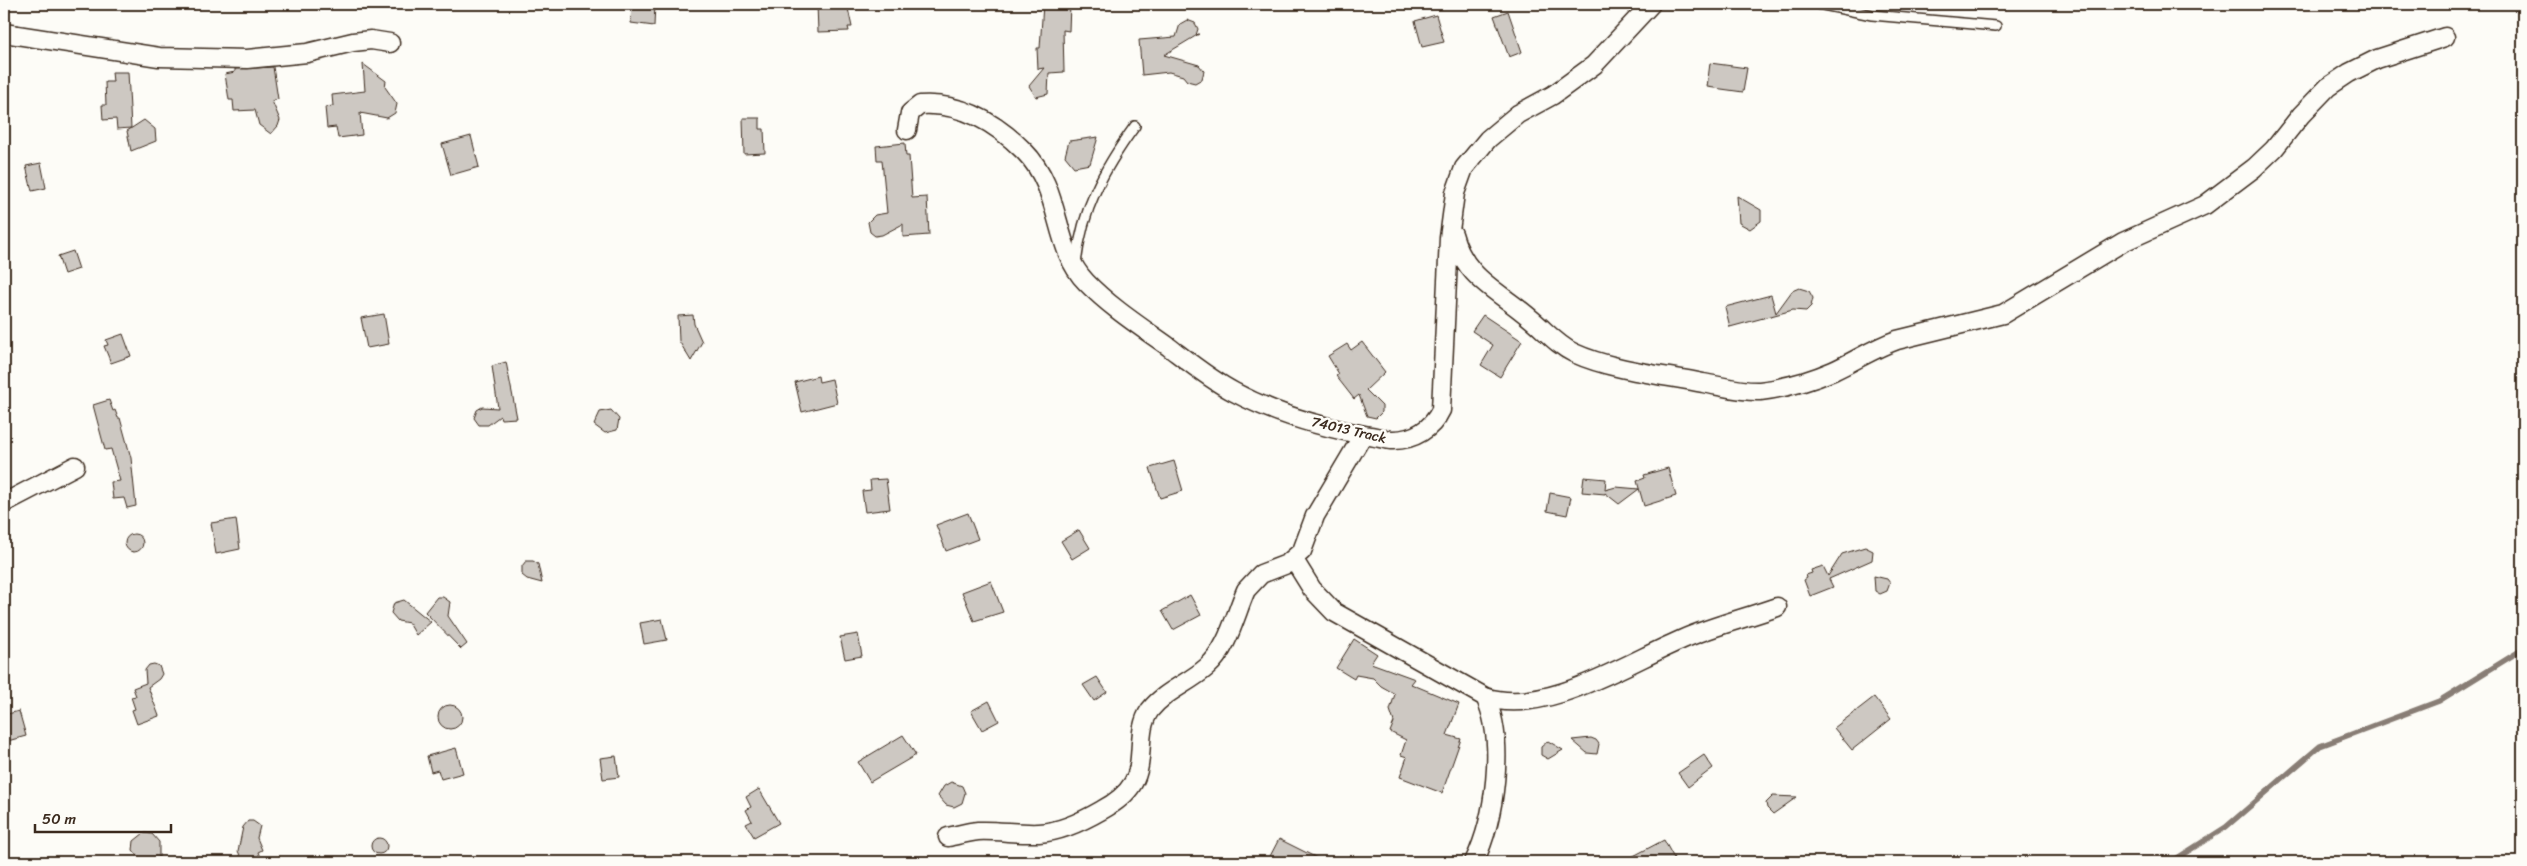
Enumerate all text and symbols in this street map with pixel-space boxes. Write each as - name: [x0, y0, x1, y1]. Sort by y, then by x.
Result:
- street label: 74013 Track: [1309, 409, 1389, 451]
- scale bar: [35, 801, 171, 833]
- text: 50 m: [42, 806, 77, 832]

